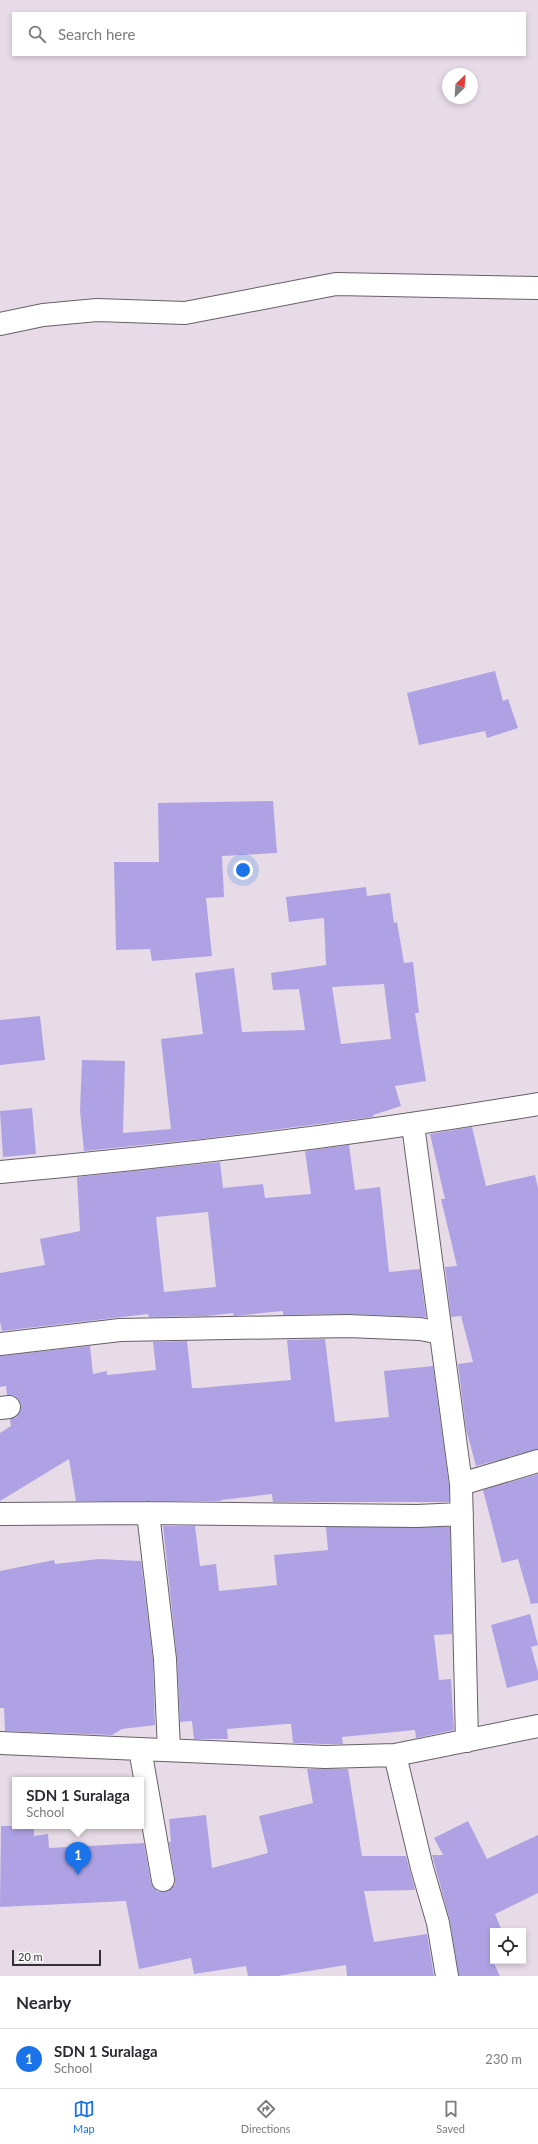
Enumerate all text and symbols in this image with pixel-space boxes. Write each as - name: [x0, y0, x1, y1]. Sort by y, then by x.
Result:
- search box: [12, 12, 526, 56]
- icon: search: [26, 23, 48, 45]
- text: Search here: [58, 25, 135, 43]
- north arrow: [442, 68, 478, 104]
- your location: [233, 860, 253, 880]
- popup: [12, 1777, 144, 1829]
- text: SDN 1 Suralaga: [26, 1786, 130, 1804]
- text: School: [26, 1804, 64, 1820]
- pin: 1: [65, 1842, 91, 1875]
- map controls: [490, 1928, 526, 1964]
- button: locate: [490, 1928, 526, 1964]
- scale bar: [12, 1948, 101, 1967]
- text: 20 m: [18, 1950, 43, 1963]
- text: Nearby: [16, 1992, 71, 2013]
- text: SDN 1 Suralaga: [54, 2042, 158, 2060]
- text: 1: [25, 2051, 33, 2067]
- text: 230 m: [485, 2051, 522, 2067]
- text: School: [54, 2060, 92, 2076]
- tab: Map: [73, 2098, 95, 2135]
- tab: Directions: [241, 2098, 290, 2135]
- tab: Saved: [436, 2098, 465, 2135]

